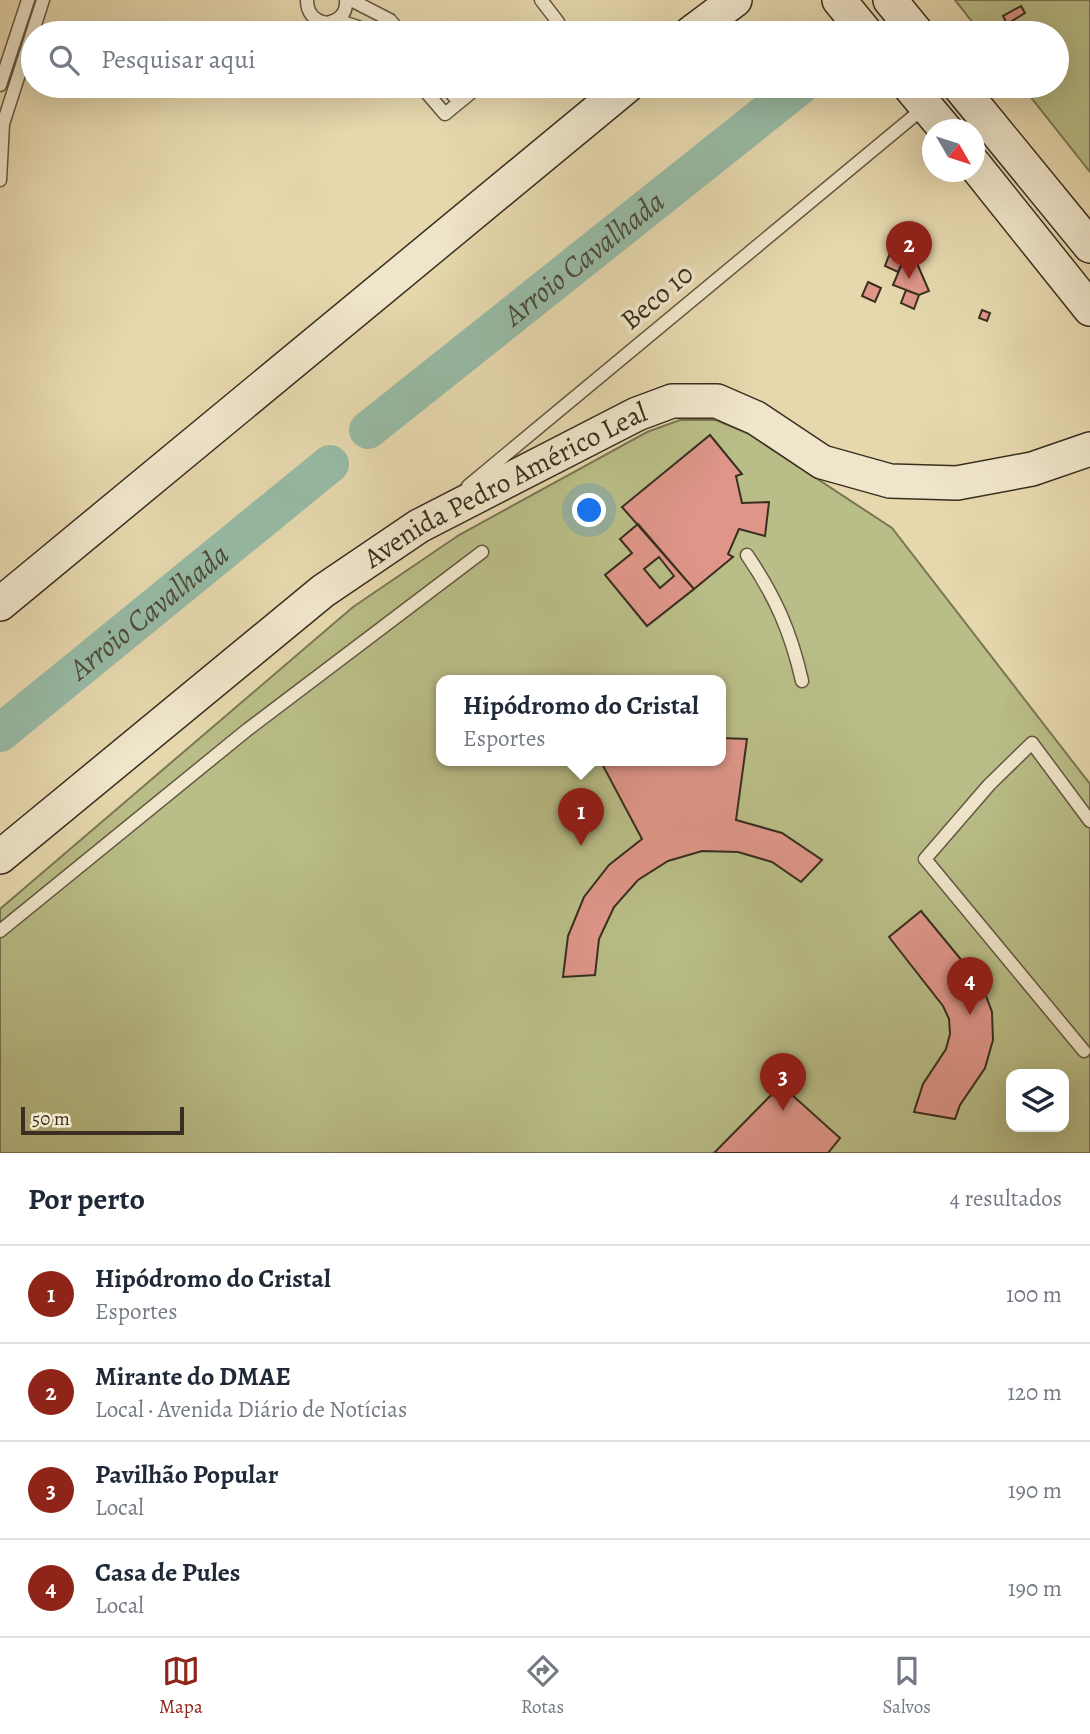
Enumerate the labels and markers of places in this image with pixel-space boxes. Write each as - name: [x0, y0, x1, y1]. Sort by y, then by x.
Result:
- pin: 2: [886, 221, 932, 279]
- pin: 1: [558, 788, 604, 846]
- pin: 4: [947, 957, 993, 1015]
- pin: 3: [760, 1053, 806, 1111]

